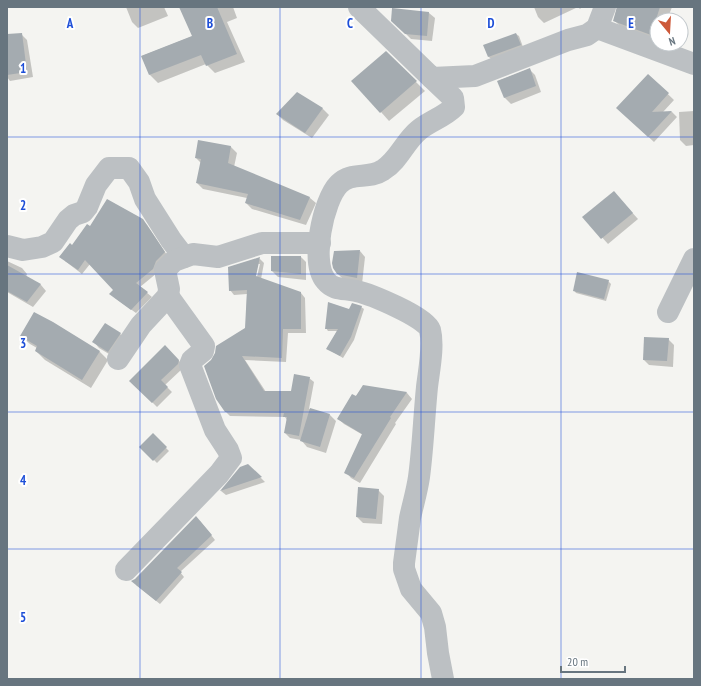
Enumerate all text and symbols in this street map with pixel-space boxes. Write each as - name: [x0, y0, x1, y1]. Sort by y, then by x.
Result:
- north arrow: [649, 12, 689, 52]
- text: A: [66, 15, 74, 32]
- text: B: [207, 15, 213, 32]
- text: C: [347, 15, 353, 32]
- text: D: [488, 15, 495, 32]
- text: E: [628, 15, 634, 32]
- text: N: [667, 34, 677, 49]
- text: 1: [20, 60, 26, 77]
- text: 2: [20, 197, 26, 214]
- text: 3: [20, 335, 26, 352]
- text: 4: [20, 472, 27, 489]
- text: 5: [20, 609, 26, 626]
- scale bar: [561, 648, 625, 674]
- text: 20 m: [567, 654, 588, 669]

